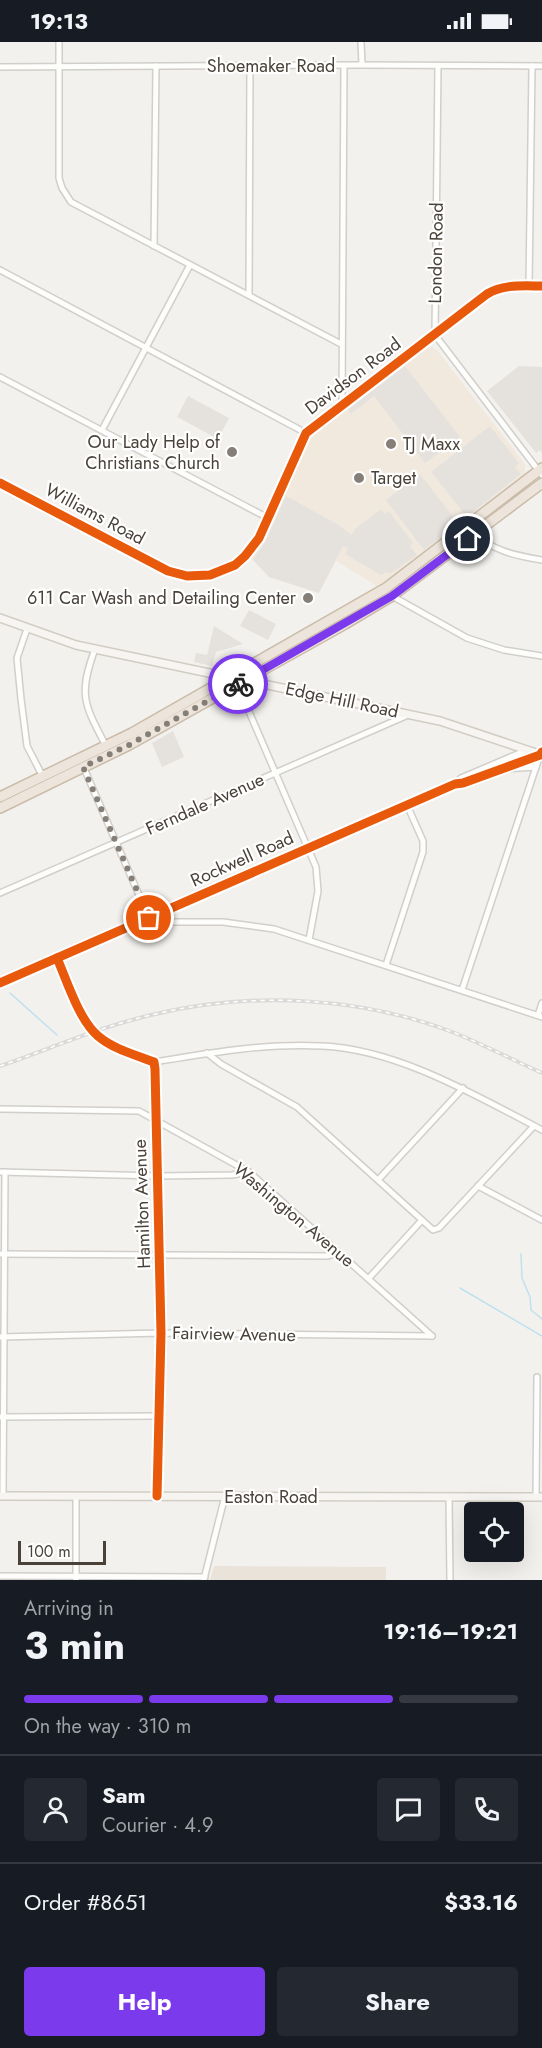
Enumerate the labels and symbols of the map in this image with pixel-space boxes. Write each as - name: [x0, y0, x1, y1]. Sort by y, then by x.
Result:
- street label: Shoemaker Road: [207, 53, 335, 79]
- street label: London Road: [422, 202, 450, 304]
- street label: Davidson Road: [299, 331, 407, 421]
- place label: Our Lady Help of Christians Church: [85, 429, 221, 476]
- place label: TJ Maxx: [403, 431, 460, 457]
- marker: TJ Maxx: [384, 437, 398, 451]
- marker: Our Lady Help of Christians Church: [225, 445, 239, 459]
- place label: Target: [371, 465, 417, 491]
- marker: Target: [352, 471, 366, 485]
- street label: Williams Road: [40, 477, 150, 551]
- pin: [442, 513, 493, 564]
- place label: 611 Car Wash and Detailing Center: [27, 585, 297, 611]
- marker: 611 Car Wash and Detailing Center: [301, 591, 315, 605]
- courier: [208, 654, 268, 714]
- street label: Edge Hill Road: [283, 675, 401, 725]
- street label: Ferndale Avenue: [142, 766, 268, 842]
- street label: Rockwell Road: [186, 825, 298, 893]
- pin: [123, 892, 174, 943]
- street label: Hamilton Avenue: [127, 1139, 157, 1269]
- street label: Washington Avenue: [228, 1157, 360, 1273]
- street label: Fairview Avenue: [172, 1320, 296, 1348]
- street label: Easton Road: [224, 1484, 318, 1510]
- scale bar: [18, 1538, 106, 1566]

